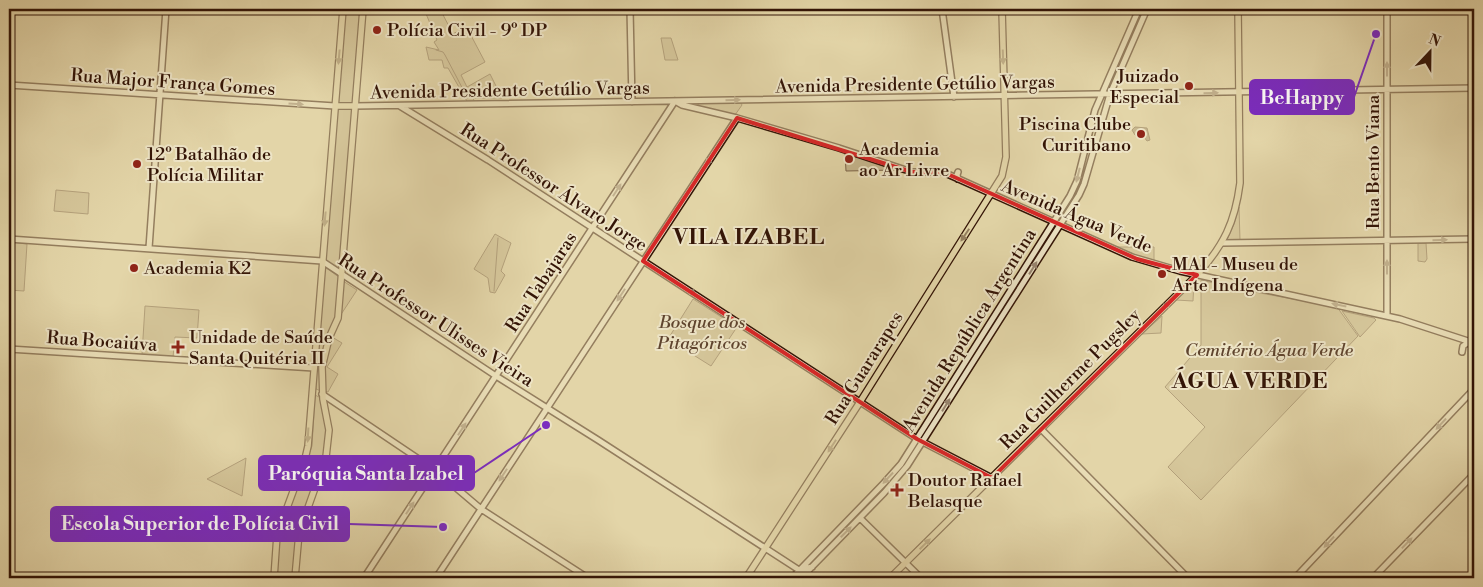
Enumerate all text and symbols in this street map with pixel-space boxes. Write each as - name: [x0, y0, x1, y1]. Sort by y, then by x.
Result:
- place label: Polícia Civil - 9º DP: [387, 19, 547, 42]
- marker: Polícia Civil - 9º DP: [371, 24, 383, 36]
- north arrow: [1406, 28, 1456, 78]
- text: N: [1426, 30, 1443, 51]
- one-way arrow: [335, 50, 343, 66]
- one-way arrow: [1000, 50, 1008, 66]
- one-way arrow: [1383, 61, 1391, 77]
- street label: Rua Major França Gomes: [70, 64, 276, 101]
- place label: Juizado Especial: [1110, 65, 1180, 109]
- street label: Avenida Presidente Getúlio Vargas: [774, 71, 1055, 98]
- street label: Avenida Presidente Getúlio Vargas: [369, 77, 650, 104]
- marker: Juizado Especial: [1183, 80, 1195, 92]
- callout: BeHappy: [1250, 80, 1354, 114]
- text: BeHappy: [1260, 86, 1344, 110]
- one-way arrow: [1203, 88, 1219, 96]
- street label: Rua Bento Viana: [1362, 94, 1385, 229]
- one-way arrow: [725, 96, 741, 104]
- one-way arrow: [288, 100, 304, 108]
- place label: Piscina Clube Curitibano: [1019, 113, 1131, 157]
- street label: Rua Professor Álvaro Jorge: [456, 118, 652, 257]
- marker: Piscina Clube Curitibano: [1135, 128, 1147, 140]
- place label: Academia ao Ar Livre: [858, 138, 949, 182]
- place label: 12º Batalhão de Polícia Militar: [147, 143, 271, 187]
- one-way arrow: [705, 153, 715, 166]
- marker: Academia ao Ar Livre: [843, 153, 855, 165]
- marker: 12º Batalhão de Polícia Militar: [131, 158, 143, 170]
- one-way arrow: [1074, 167, 1082, 182]
- street label: Avenida Água Verde: [997, 174, 1156, 259]
- one-way arrow: [612, 183, 622, 196]
- one-way arrow: [321, 212, 329, 228]
- district label: VILA IZABEL: [672, 224, 825, 251]
- street label: Avenida República Argentina: [897, 224, 1042, 437]
- street label: Rua Tabajaras: [500, 228, 582, 337]
- one-way arrow: [960, 228, 970, 241]
- one-way arrow: [1432, 236, 1448, 244]
- street label: Rua Professor Ulisses Vieira: [334, 249, 539, 393]
- place label: MAI - Museu de Arte Indígena: [1171, 253, 1298, 297]
- place label: Academia K2: [143, 257, 251, 280]
- one-way arrow: [1383, 258, 1391, 274]
- one-way arrow: [1028, 261, 1038, 274]
- marker: Academia K2: [128, 262, 140, 274]
- marker: MAI - Museu de Arte Indígena: [1156, 268, 1168, 280]
- one-way arrow: [683, 286, 697, 296]
- one-way arrow: [616, 288, 625, 302]
- one-way arrow: [1159, 301, 1171, 313]
- one-way arrow: [1332, 301, 1347, 309]
- street label: Rua Guilherme Pugsley: [995, 304, 1146, 455]
- street label: Rua Guararapes: [820, 307, 908, 429]
- park label: Bosque dos Pitagóricos: [656, 311, 747, 355]
- street label: Rua Bocaiúva: [46, 326, 159, 357]
- place label: Unidade de Saúde Santa Quitéria II: [189, 326, 333, 370]
- park label: Cemitério Água Verde: [1185, 339, 1354, 362]
- marker: Unidade de Saúde Santa Quitéria II: [171, 340, 185, 354]
- district label: ÁGUA VERDE: [1171, 366, 1328, 395]
- one-way arrow: [941, 398, 951, 411]
- one-way arrow: [1435, 418, 1447, 430]
- one-way arrow: [457, 422, 466, 435]
- one-way arrow: [304, 428, 312, 444]
- one-way arrow: [827, 440, 836, 453]
- callout: Paróquia Santa Izabel: [259, 456, 474, 490]
- text: Paróquia Santa Izabel: [268, 462, 464, 486]
- one-way arrow: [498, 468, 508, 482]
- place label: Doutor Rafael Belasque: [907, 469, 1023, 513]
- one-way arrow: [882, 472, 894, 484]
- marker: Doutor Rafael Belasque: [890, 483, 904, 497]
- one-way arrow: [405, 502, 415, 515]
- callout: Escola Superior de Polícia Civil: [51, 507, 349, 541]
- text: Escola Superior de Polícia Civil: [61, 512, 339, 536]
- one-way arrow: [840, 526, 852, 538]
- one-way arrow: [1323, 536, 1335, 548]
- one-way arrow: [919, 538, 931, 550]
- one-way arrow: [1400, 538, 1412, 550]

